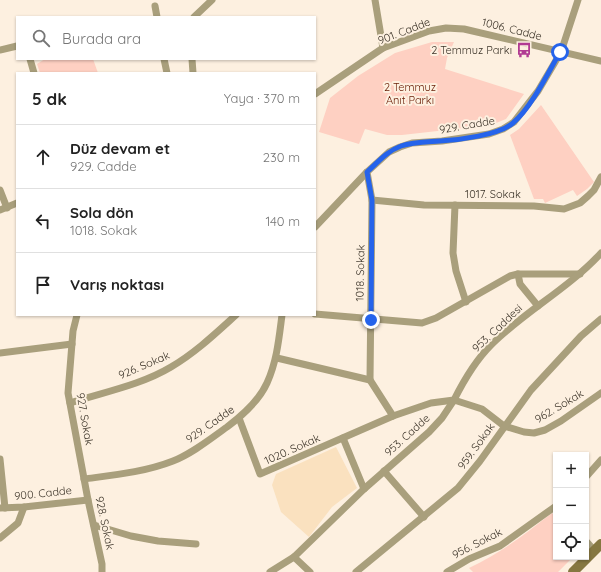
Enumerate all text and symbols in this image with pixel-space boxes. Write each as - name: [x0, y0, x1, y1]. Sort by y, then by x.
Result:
- street label: 901. Cadde: [376, 15, 432, 47]
- street label: 1006. Cadde: [480, 15, 544, 43]
- search box: [16, 16, 316, 60]
- icon: search: [30, 27, 52, 49]
- text: Burada ara: [62, 29, 141, 48]
- bus stop icon: 2 Temmuz Parkı: [515, 41, 533, 59]
- place label: 2 Temmuz Parkı: [431, 43, 512, 57]
- route start: [551, 43, 569, 61]
- park label: 2 Temmuz Anıt Parkı: [384, 80, 436, 107]
- text: 5 dk: [32, 88, 67, 109]
- text: Yaya · 370 m: [224, 90, 300, 106]
- street label: 929. Cadde: [438, 113, 496, 137]
- text: Düz devam et: [70, 139, 170, 158]
- icon: ahead: [32, 146, 54, 168]
- text: 230 m: [263, 149, 300, 165]
- text: 929. Cadde: [70, 158, 137, 174]
- street label: 1017. Sokak: [465, 187, 521, 201]
- text: Sola dön: [70, 203, 134, 222]
- icon: left: [32, 210, 54, 232]
- text: 140 m: [265, 213, 300, 229]
- text: 1018. Sokak: [70, 222, 137, 238]
- street label: 1018. Sokak: [353, 244, 367, 302]
- icon: arrive: [32, 274, 54, 296]
- text: Varış noktası: [70, 275, 164, 294]
- street label: 953. Caddesi: [469, 301, 525, 355]
- route end: [362, 311, 380, 329]
- street label: 926. Sokak: [116, 348, 172, 382]
- street label: 962. Sokak: [532, 386, 586, 426]
- street label: 927. Sokak: [73, 392, 97, 447]
- street label: 929. Cadde: [183, 402, 237, 446]
- street label: 953. Cadde: [381, 411, 433, 459]
- street label: 959. Sokak: [454, 420, 498, 472]
- street label: 1020. Sokak: [262, 430, 322, 467]
- map controls: [553, 452, 589, 560]
- button: +: [553, 452, 589, 488]
- street label: 900. Cadde: [14, 483, 72, 503]
- button: −: [553, 488, 589, 524]
- street label: 928. Sokak: [92, 495, 118, 551]
- street label: 956. Sokak: [450, 524, 504, 562]
- button: locate: [553, 524, 589, 560]

